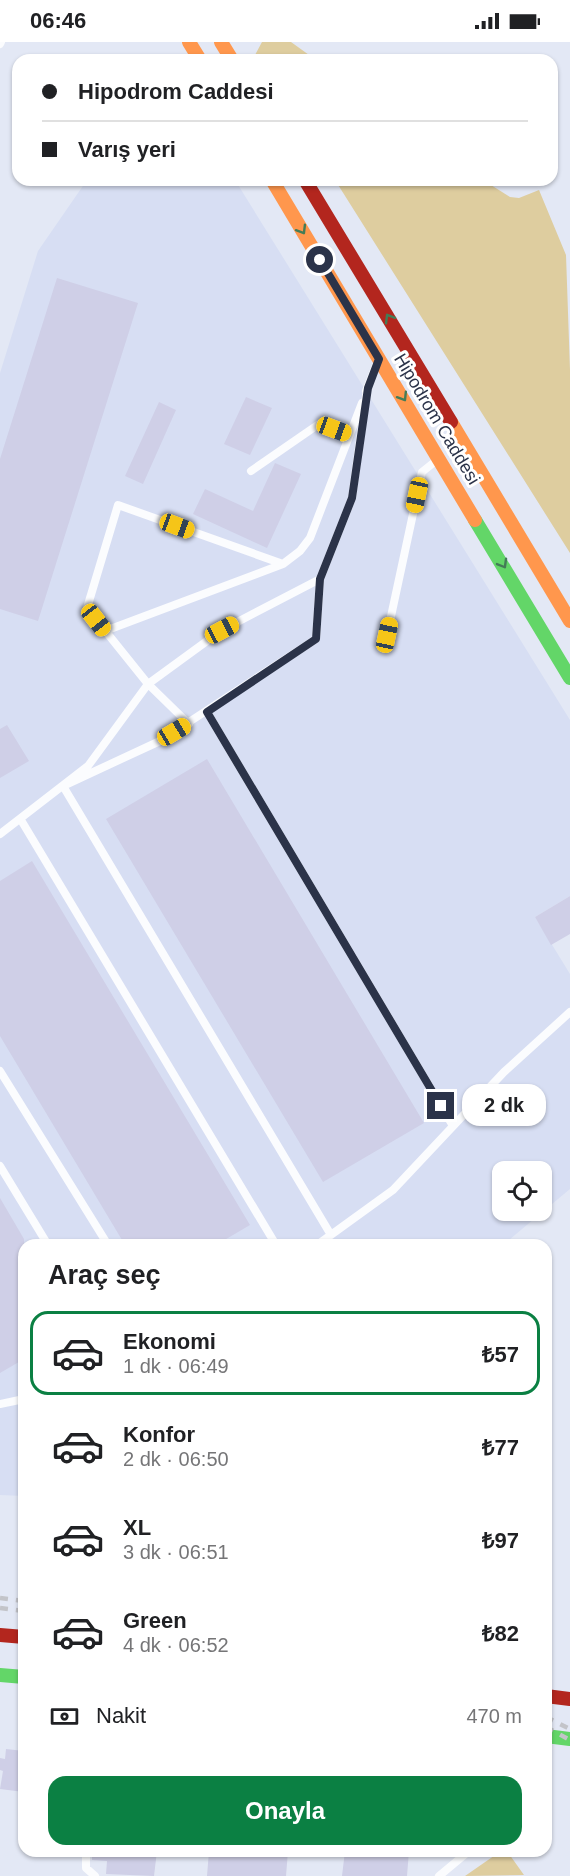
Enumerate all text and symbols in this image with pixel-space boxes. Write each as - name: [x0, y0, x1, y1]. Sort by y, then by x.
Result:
- text: 06:46: [30, 8, 86, 33]
- text: Hipodrom Caddesi: [78, 79, 274, 104]
- text: Varış yeri: [78, 137, 176, 162]
- one-way arrow: [295, 224, 306, 234]
- route start: [306, 246, 333, 273]
- one-way arrow: [385, 314, 397, 324]
- street label: Hipodrom Caddesi: [390, 350, 484, 488]
- one-way arrow: [395, 391, 407, 401]
- car: [314, 414, 354, 444]
- car: [404, 476, 430, 514]
- car: [157, 511, 197, 541]
- one-way arrow: [496, 558, 507, 568]
- car: [78, 600, 114, 640]
- car: [202, 614, 242, 646]
- car: [374, 616, 400, 654]
- car: [154, 715, 194, 749]
- callout: 2 dk: [462, 1085, 546, 1127]
- route end: [427, 1092, 454, 1119]
- text: 2 dk: [484, 1094, 524, 1116]
- map controls: [492, 1161, 552, 1221]
- button: locate: [492, 1161, 552, 1221]
- text: Araç seç: [48, 1260, 161, 1290]
- icon: car: [51, 1326, 105, 1380]
- text: Ekonomi: [123, 1329, 216, 1354]
- text: ₺57: [482, 1342, 519, 1367]
- text: 1 dk · 06:49: [123, 1355, 229, 1377]
- icon: car: [51, 1419, 105, 1473]
- text: Konfor: [123, 1422, 195, 1447]
- text: ₺77: [482, 1435, 519, 1460]
- text: 2 dk · 06:50: [123, 1448, 229, 1470]
- icon: car: [51, 1512, 105, 1566]
- text: XL: [123, 1515, 151, 1540]
- text: ₺97: [482, 1528, 519, 1553]
- text: 3 dk · 06:51: [123, 1541, 229, 1563]
- icon: car: [51, 1605, 105, 1659]
- text: Green: [123, 1608, 187, 1633]
- text: ₺82: [482, 1621, 519, 1646]
- text: 4 dk · 06:52: [123, 1634, 229, 1656]
- icon: cash: [48, 1700, 81, 1733]
- text: Nakit: [96, 1703, 146, 1728]
- text: 470 m: [466, 1705, 522, 1727]
- button: Onayla: [48, 1776, 522, 1845]

